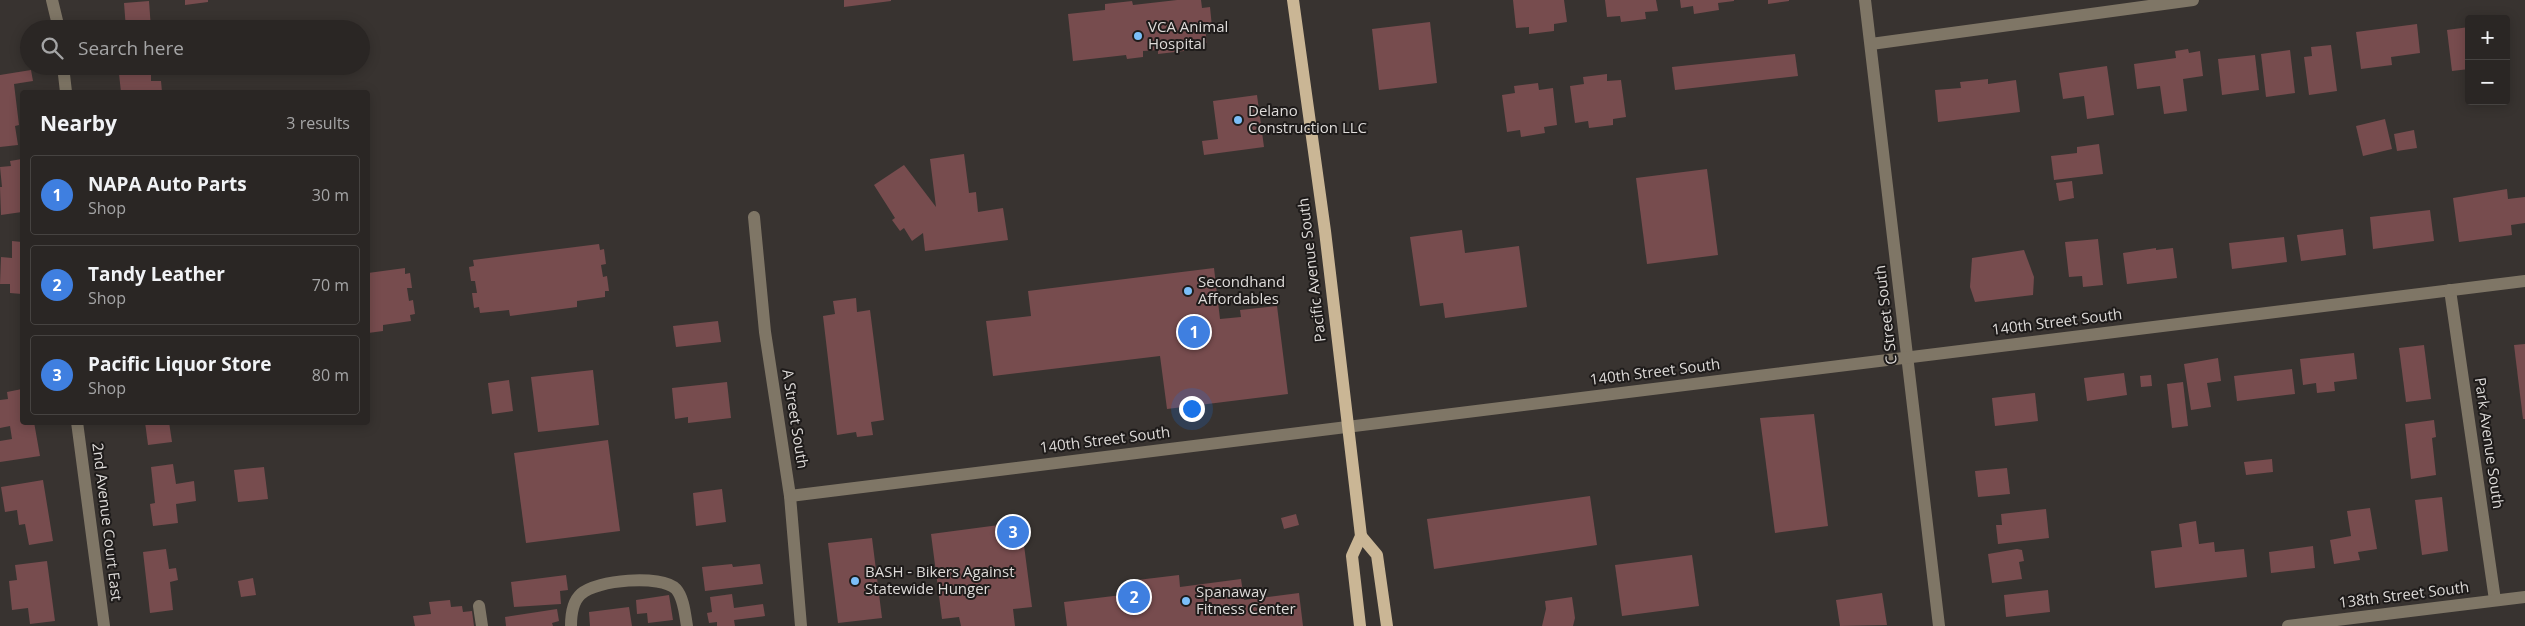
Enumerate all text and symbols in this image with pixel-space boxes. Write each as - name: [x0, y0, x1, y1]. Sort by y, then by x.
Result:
- map controls: [2465, 15, 2510, 105]
- button: +: [2465, 15, 2510, 60]
- place label: VCA Animal Hospital: [1148, 16, 1228, 53]
- search box: [20, 20, 370, 75]
- marker: VCA Animal Hospital: [1132, 30, 1144, 42]
- icon: search: [38, 34, 66, 62]
- text: Search here: [78, 35, 184, 61]
- button: −: [2465, 60, 2510, 105]
- place label: Delano Construction LLC: [1248, 100, 1367, 137]
- text: Nearby: [40, 109, 117, 137]
- text: 3 results: [286, 112, 350, 134]
- marker: Delano Construction LLC: [1232, 114, 1244, 126]
- text: NAPA Auto Parts: [88, 171, 247, 197]
- text: 1: [52, 184, 62, 206]
- text: 30 m: [312, 184, 349, 206]
- text: Shop: [88, 197, 126, 219]
- street label: Pacific Avenue South: [1292, 197, 1330, 343]
- text: Tandy Leather: [88, 261, 225, 287]
- street label: C Street South: [1869, 264, 1901, 366]
- place label: Secondhand Affordables: [1198, 271, 1285, 308]
- text: 2: [52, 274, 62, 296]
- text: 70 m: [312, 274, 349, 296]
- marker: Secondhand Affordables: [1182, 285, 1194, 297]
- text: Shop: [88, 287, 126, 309]
- street label: 140th Street South: [1991, 303, 2123, 339]
- pin: 1: [1178, 313, 1210, 351]
- text: Pacific Liquor Store: [88, 351, 272, 377]
- street label: 140th Street South: [1589, 353, 1721, 389]
- text: 3: [52, 364, 62, 386]
- text: 80 m: [312, 364, 349, 386]
- street label: A Street South: [778, 368, 814, 470]
- street label: Park Avenue South: [2471, 376, 2509, 510]
- text: Shop: [88, 377, 126, 399]
- your location: [1179, 396, 1205, 422]
- street label: 140th Street South: [1039, 421, 1171, 457]
- street label: 2nd Avenue Court East: [88, 442, 128, 602]
- pin: 3: [997, 513, 1029, 551]
- place label: BASH - Bikers Against Statewide Hunger: [865, 561, 1014, 598]
- marker: BASH - Bikers Against Statewide Hunger: [849, 575, 861, 587]
- street label: 138th Street South: [2338, 576, 2470, 612]
- pin: 2: [1118, 578, 1150, 616]
- place label: Spanaway Fitness Center: [1196, 581, 1296, 618]
- marker: Spanaway Fitness Center: [1180, 595, 1192, 607]

